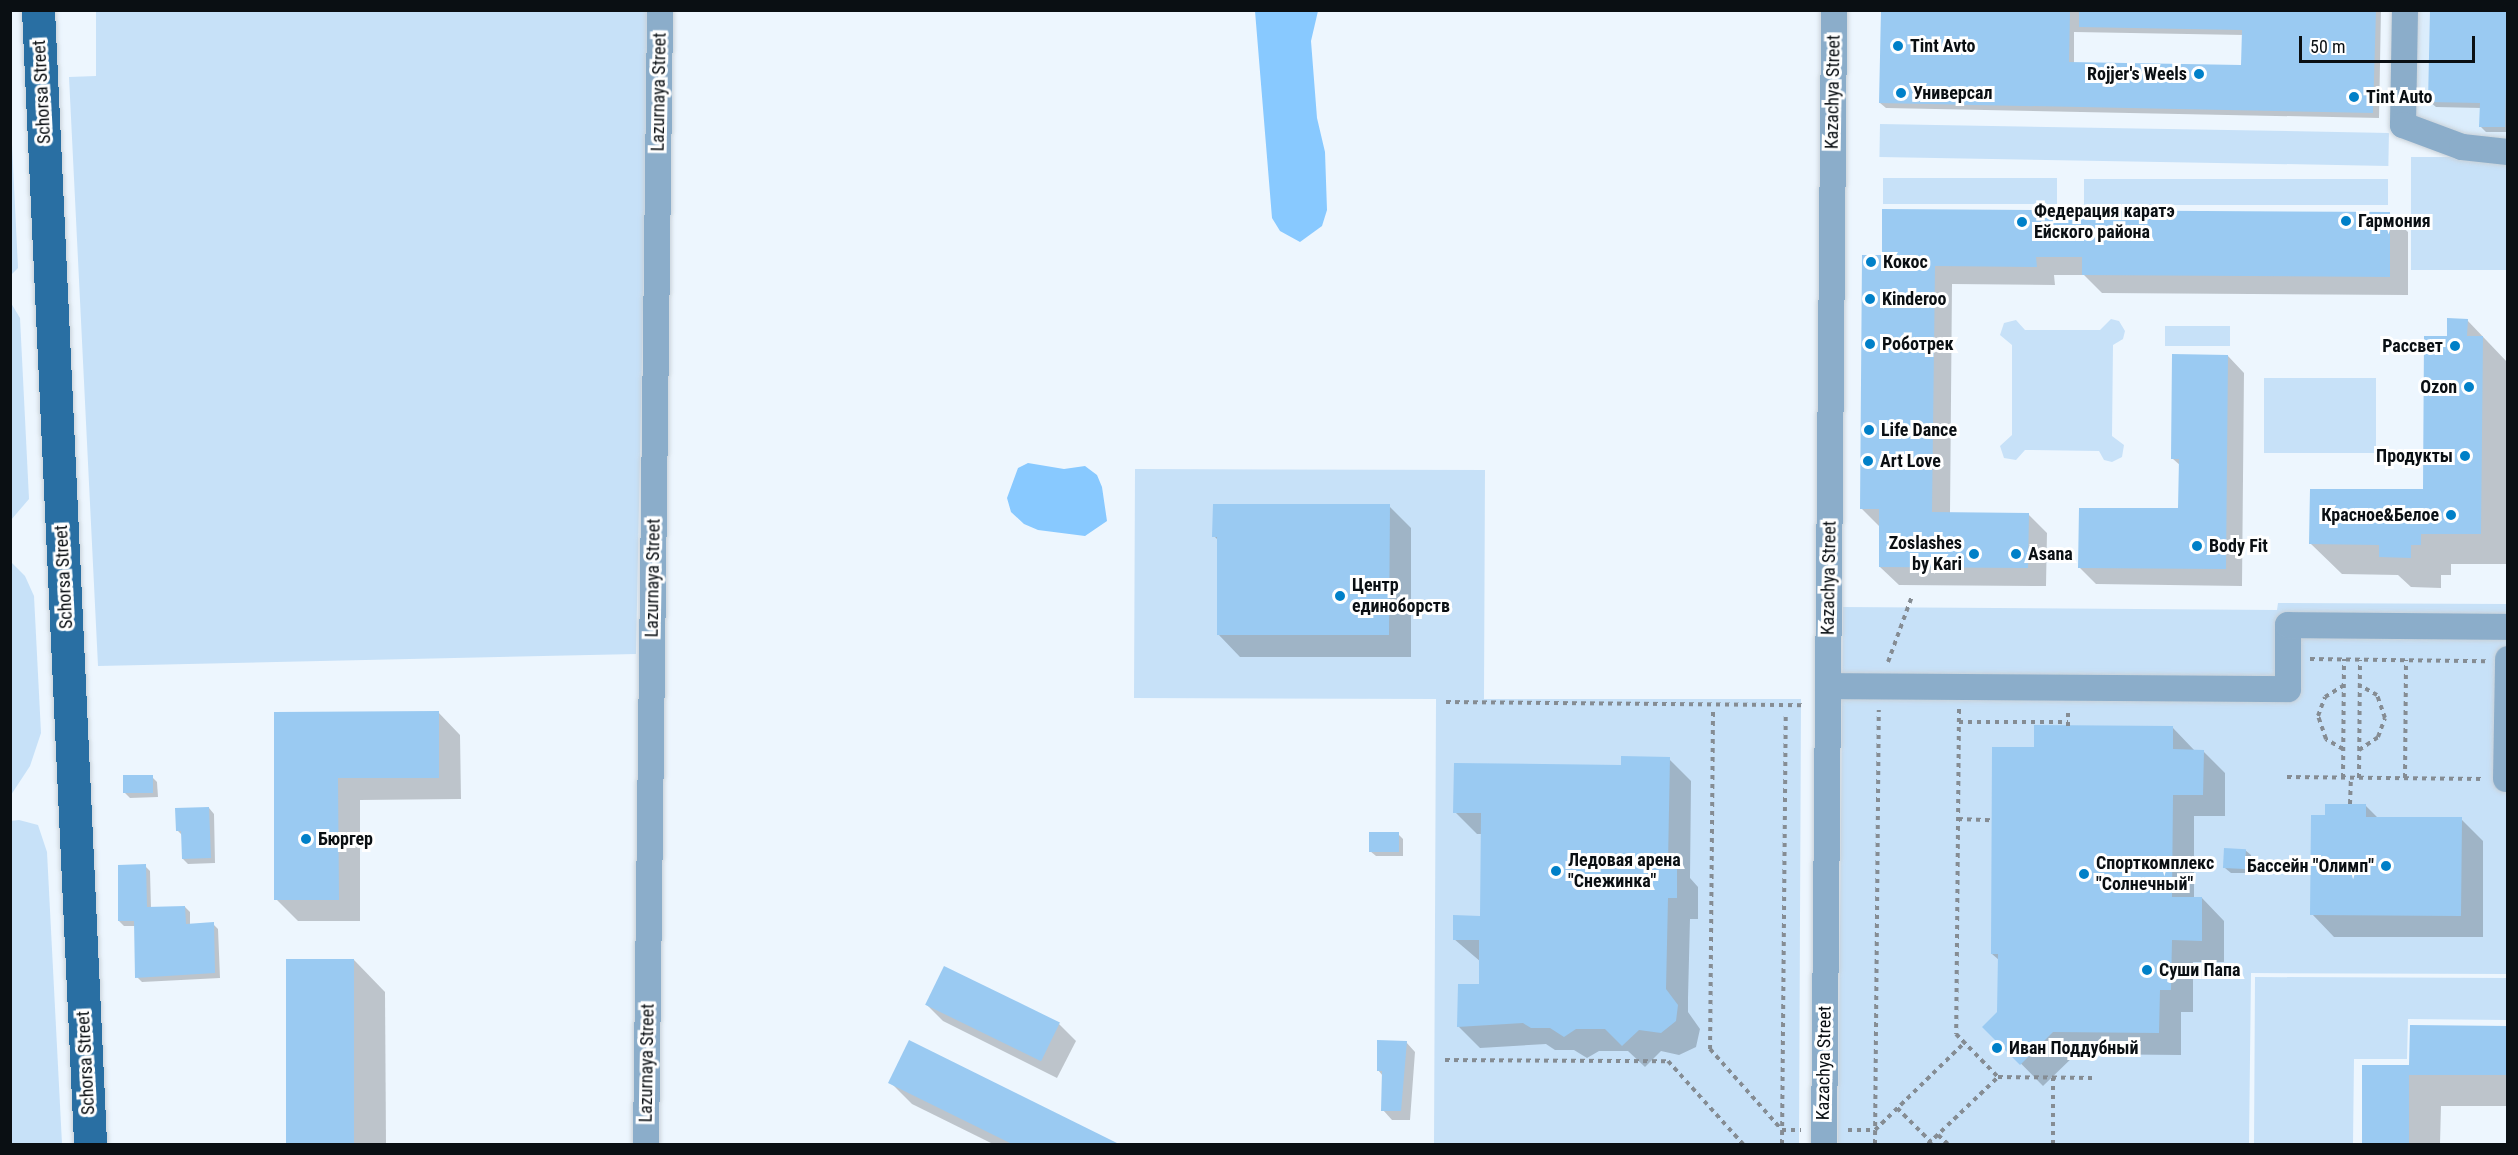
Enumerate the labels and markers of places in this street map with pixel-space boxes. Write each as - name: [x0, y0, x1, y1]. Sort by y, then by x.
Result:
- place label: Tint Avto: [1910, 35, 1975, 57]
- marker: Tint Avto: [1891, 39, 1905, 53]
- place label: Rojjer's Weels: [2087, 63, 2187, 85]
- marker: Rojjer's Weels: [2192, 67, 2206, 81]
- place label: Универсал: [1913, 82, 1992, 104]
- marker: Универсал: [1894, 86, 1908, 100]
- place label: Tint Auto: [2366, 86, 2433, 108]
- marker: Tint Auto: [2347, 90, 2361, 104]
- place label: Федерация каратэ Ейского района: [2034, 201, 2175, 244]
- place label: Гармония: [2358, 210, 2431, 232]
- marker: Гармония: [2339, 214, 2353, 228]
- marker: Федерация каратэ Ейского района: [2015, 215, 2029, 229]
- place label: Кокос: [1883, 251, 1928, 273]
- marker: Кокос: [1864, 255, 1878, 269]
- place label: Kinderoo: [1882, 288, 1946, 310]
- marker: Kinderoo: [1863, 292, 1877, 306]
- place label: Роботрек: [1882, 333, 1954, 355]
- place label: Рассвет: [2382, 335, 2443, 357]
- marker: Роботрек: [1863, 337, 1877, 351]
- marker: Рассвет: [2448, 339, 2462, 353]
- place label: Ozon: [2420, 376, 2457, 398]
- marker: Ozon: [2462, 380, 2476, 394]
- place label: Life Dance: [1881, 419, 1957, 441]
- marker: Life Dance: [1862, 423, 1876, 437]
- place label: Продукты: [2376, 445, 2453, 467]
- marker: Продукты: [2458, 449, 2472, 463]
- place label: Art Love: [1880, 450, 1941, 472]
- marker: Art Love: [1861, 454, 1875, 468]
- place label: Красное&Белое: [2321, 504, 2439, 526]
- marker: Красное&Белое: [2444, 508, 2458, 522]
- place label: Zoslashes by Kari: [1889, 533, 1962, 576]
- place label: Body Fit: [2209, 535, 2268, 557]
- marker: Body Fit: [2190, 539, 2204, 553]
- place label: Asana: [2028, 543, 2073, 565]
- marker: Zoslashes by Kari: [1967, 547, 1981, 561]
- marker: Asana: [2009, 547, 2023, 561]
- place label: Центр единоборств: [1352, 575, 1450, 618]
- marker: Центр единоборств: [1333, 589, 1347, 603]
- place label: Бюргер: [318, 828, 373, 850]
- marker: Бюргер: [299, 832, 313, 846]
- place label: Ледовая арена "Снежинка": [1568, 850, 1681, 892]
- place label: Спорткомплекс "Солнечный": [2096, 853, 2214, 896]
- place label: Бассейн "Олимп": [2247, 855, 2374, 877]
- marker: Бассейн "Олимп": [2379, 859, 2393, 873]
- marker: Ледовая арена "Снежинка": [1549, 864, 1563, 878]
- marker: Спорткомплекс "Солнечный": [2077, 867, 2091, 881]
- place label: Суши Папа: [2159, 959, 2240, 981]
- marker: Суши Папа: [2140, 963, 2154, 977]
- place label: Иван Поддубный: [2009, 1037, 2138, 1059]
- marker: Иван Поддубный: [1990, 1041, 2004, 1055]

